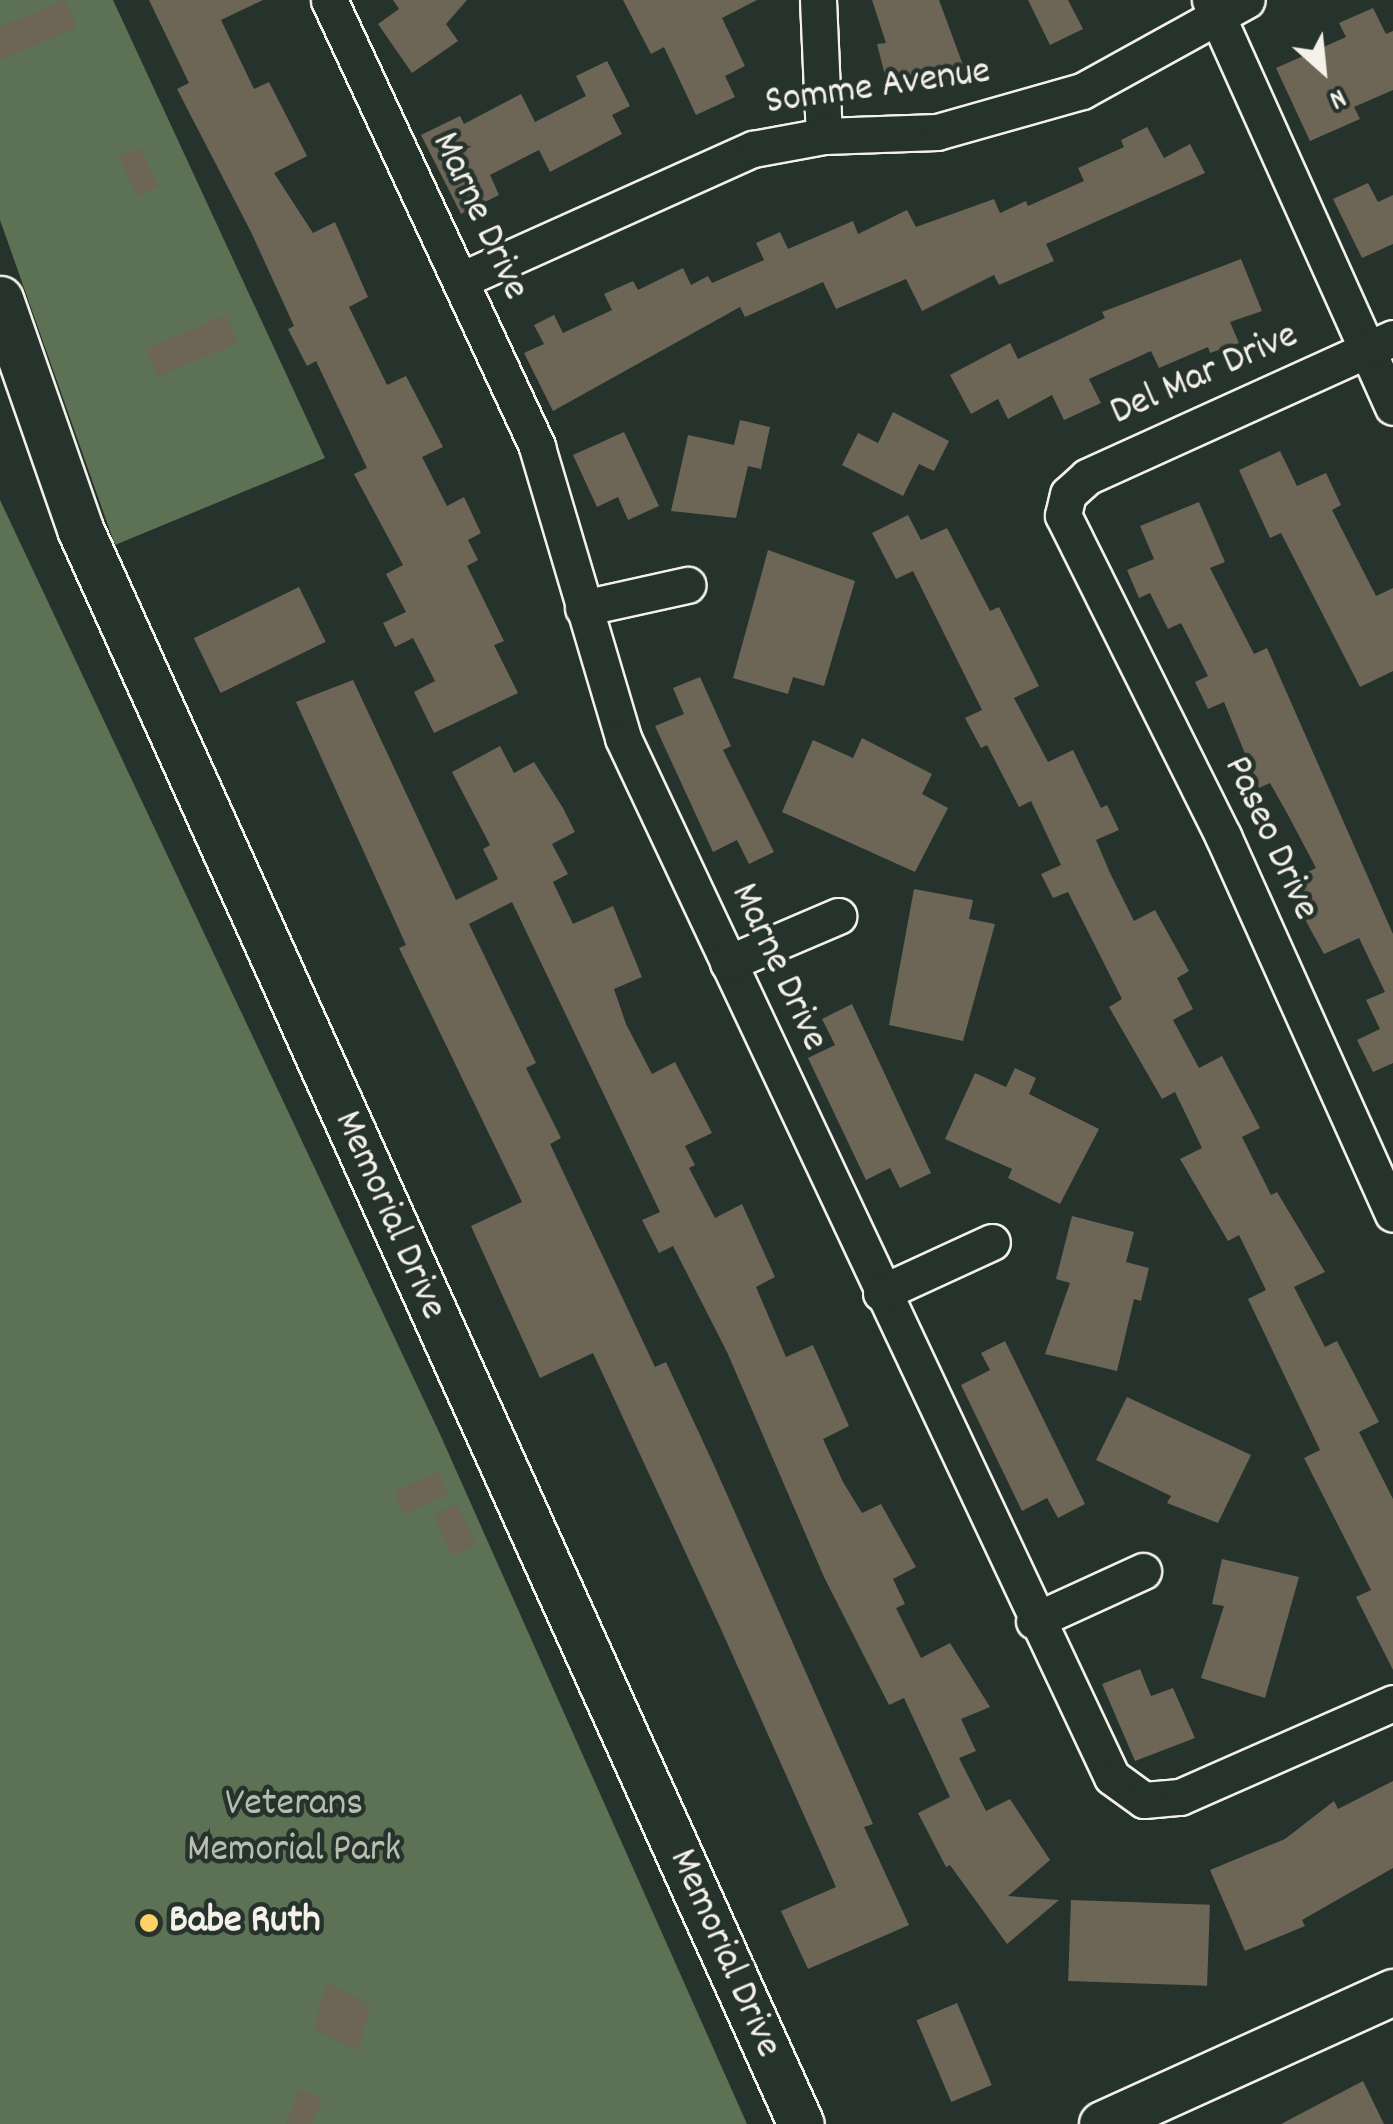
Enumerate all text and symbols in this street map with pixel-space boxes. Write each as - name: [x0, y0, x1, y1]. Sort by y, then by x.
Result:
- north arrow: [1273, 20, 1373, 120]
- street label: Somme Avenue: [762, 49, 994, 129]
- text: N: [1321, 76, 1352, 118]
- street label: Marne Drive: [418, 126, 538, 308]
- street label: Del Mar Drive: [1104, 313, 1306, 439]
- street label: Paseo Drive: [1210, 749, 1328, 929]
- street label: Marne Drive: [717, 877, 837, 1059]
- street label: Memorial Drive: [321, 1104, 455, 1328]
- park label: Veterans Memorial Park: [187, 1782, 401, 1876]
- street label: Memorial Drive: [656, 1842, 790, 2066]
- place label: Babe Ruth: [169, 1899, 321, 1947]
- marker: Babe Ruth: [138, 1912, 160, 1934]

